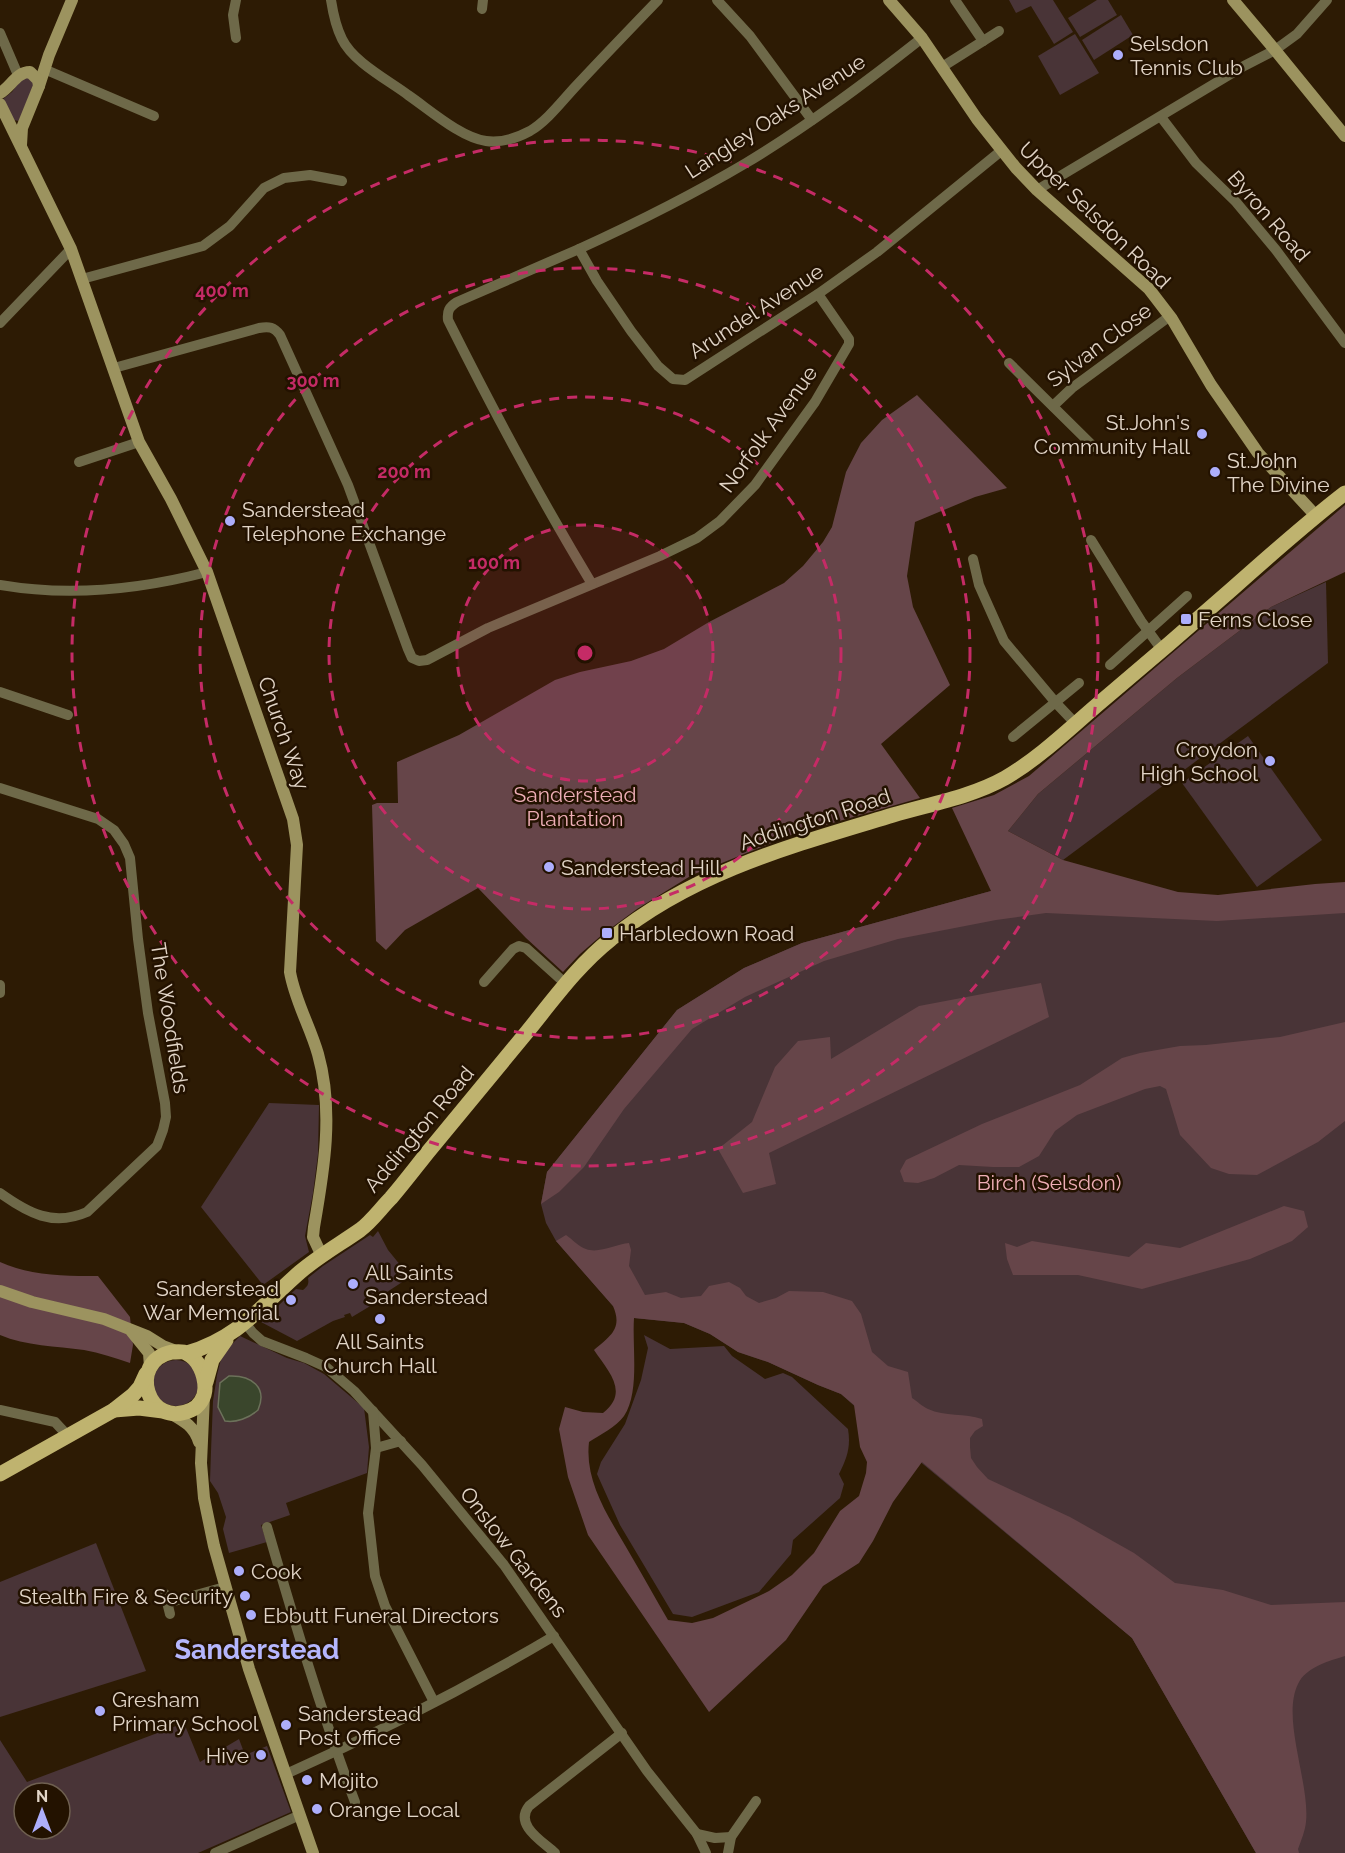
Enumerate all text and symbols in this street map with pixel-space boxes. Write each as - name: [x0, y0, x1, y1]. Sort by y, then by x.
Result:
- place label: Selsdon Tennis Club: [1130, 31, 1243, 80]
- street label: Langley Oaks Avenue: [680, 48, 870, 184]
- marker: Selsdon Tennis Club: [1111, 48, 1125, 62]
- street label: Upper Selsdon Road: [1014, 136, 1176, 294]
- street label: Byron Road: [1223, 165, 1315, 267]
- street label: Arundel Avenue: [684, 258, 828, 364]
- text: 400 m: [195, 280, 249, 301]
- street label: Sylvan Close: [1042, 298, 1156, 392]
- street label: Norfolk Avenue: [714, 361, 822, 497]
- text: 300 m: [286, 370, 340, 391]
- place label: St.John's Community Hall: [1034, 410, 1190, 459]
- marker: St.John's Community Hall: [1195, 427, 1209, 441]
- place label: St.John The Divine: [1227, 448, 1330, 497]
- text: 200 m: [377, 461, 431, 482]
- marker: St.John The Divine: [1208, 465, 1222, 479]
- place label: Sanderstead Telephone Exchange: [242, 497, 446, 546]
- marker: Sanderstead Telephone Exchange: [223, 514, 237, 528]
- text: 100 m: [468, 552, 520, 573]
- place label: Ferns Close: [1198, 607, 1312, 632]
- marker: Ferns Close: [1179, 612, 1193, 626]
- centre of rings: [575, 643, 595, 663]
- street label: Church Way: [253, 673, 315, 793]
- place label: Croydon High School: [1140, 737, 1258, 786]
- marker: Croydon High School: [1263, 754, 1277, 768]
- park label: Sanderstead Plantation: [513, 782, 637, 831]
- street label: Addington Road: [736, 783, 894, 855]
- place label: Sanderstead Hill: [561, 855, 721, 880]
- marker: Sanderstead Hill: [542, 860, 556, 874]
- place label: Harbledown Road: [619, 921, 794, 946]
- marker: Harbledown Road: [600, 926, 614, 940]
- street label: The Woodfields: [146, 941, 194, 1095]
- street label: Addington Road: [359, 1061, 479, 1197]
- park label: Birch (Selsdon): [977, 1170, 1121, 1195]
- place label: All Saints Sanderstead: [365, 1260, 488, 1309]
- place label: Sanderstead War Memorial: [143, 1276, 279, 1325]
- marker: All Saints Sanderstead: [346, 1277, 360, 1291]
- marker: Sanderstead War Memorial: [284, 1293, 298, 1307]
- marker: All Saints Church Hall: [373, 1312, 387, 1326]
- place label: All Saints Church Hall: [323, 1329, 437, 1378]
- street label: Onslow Gardens: [455, 1482, 573, 1622]
- place label: Cook: [251, 1559, 302, 1584]
- marker: Cook: [232, 1564, 246, 1578]
- place label: Stealth Fire & Security: [19, 1584, 233, 1609]
- marker: Stealth Fire & Security: [238, 1589, 252, 1603]
- place label: Ebbutt Funeral Directors: [263, 1603, 499, 1628]
- marker: Ebbutt Funeral Directors: [244, 1608, 258, 1622]
- district label: Sanderstead: [175, 1634, 339, 1665]
- place label: Gresham Primary School: [112, 1687, 259, 1736]
- place label: Sanderstead Post Office: [298, 1701, 421, 1750]
- marker: Gresham Primary School: [93, 1704, 107, 1718]
- marker: Sanderstead Post Office: [279, 1718, 293, 1732]
- place label: Hive: [206, 1743, 249, 1768]
- marker: Hive: [254, 1748, 268, 1762]
- place label: Mojito: [319, 1768, 378, 1793]
- marker: Mojito: [300, 1773, 314, 1787]
- north arrow: [12, 1781, 72, 1841]
- text: N: [36, 1787, 48, 1806]
- place label: Orange Local: [329, 1797, 460, 1822]
- marker: Orange Local: [310, 1802, 324, 1816]

